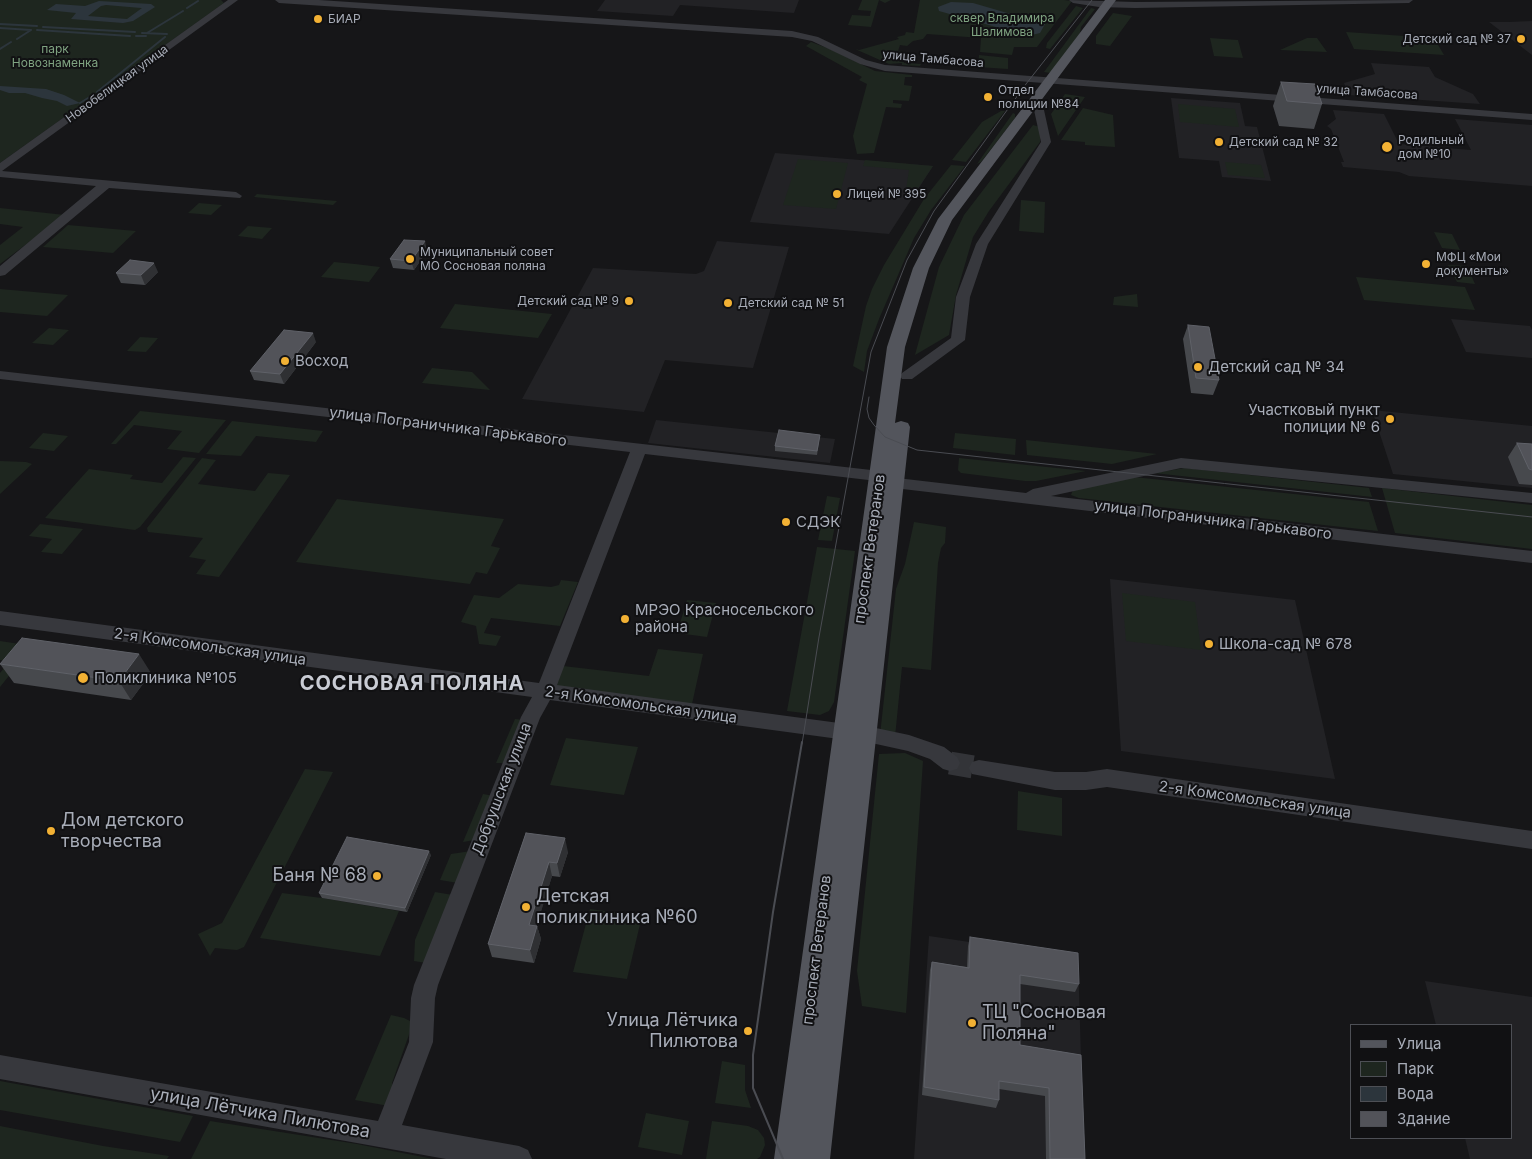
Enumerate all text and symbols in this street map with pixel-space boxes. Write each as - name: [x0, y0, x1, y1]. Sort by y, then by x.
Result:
- park label: сквер Владимира Шалимова: [950, 11, 1054, 39]
- place label: БИАР: [328, 12, 361, 26]
- marker: БИАР: [312, 13, 324, 25]
- place label: Детский сад № 37: [1403, 32, 1511, 46]
- marker: Детский сад № 37: [1515, 33, 1527, 45]
- park label: парк Новознаменка: [12, 42, 98, 70]
- street label: Новобелицкая улица: [63, 42, 171, 126]
- street label: улица Тамбасова: [882, 47, 984, 71]
- street label: улица Тамбасова: [1316, 81, 1418, 103]
- place label: Отдел полиции №84: [998, 83, 1079, 111]
- marker: Отдел полиции №84: [982, 91, 994, 103]
- place label: Родильный дом №10: [1398, 133, 1464, 161]
- place label: Детский сад № 32: [1229, 135, 1338, 149]
- marker: Детский сад № 32: [1213, 136, 1225, 148]
- marker: Родильный дом №10: [1380, 140, 1394, 154]
- place label: Лицей № 395: [847, 187, 926, 201]
- marker: Лицей № 395: [831, 188, 843, 200]
- place label: Муниципальный совет МО Сосновая поляна: [420, 245, 553, 273]
- place label: МФЦ «Мои документы»: [1436, 250, 1509, 278]
- marker: Муниципальный совет МО Сосновая поляна: [404, 253, 416, 265]
- marker: МФЦ «Мои документы»: [1420, 258, 1432, 270]
- place label: Детский сад № 9: [517, 294, 619, 308]
- marker: Детский сад № 9: [623, 295, 635, 307]
- place label: Детский сад № 51: [738, 296, 844, 310]
- marker: Детский сад № 51: [722, 297, 734, 309]
- place label: Восход: [295, 352, 348, 370]
- marker: Восход: [279, 355, 291, 367]
- place label: Детский сад № 34: [1208, 358, 1345, 376]
- marker: Детский сад № 34: [1192, 361, 1204, 373]
- place label: Участковый пункт полиции № 6: [1248, 401, 1380, 436]
- street label: улица Пограничника Гарькавого: [328, 403, 568, 451]
- marker: Участковый пункт полиции № 6: [1384, 413, 1396, 425]
- street label: проспект Ветеранов: [851, 473, 889, 625]
- street label: улица Пограничника Гарькавого: [1093, 496, 1333, 544]
- place label: СДЭК: [796, 513, 840, 531]
- marker: СДЭК: [780, 516, 792, 528]
- place label: МРЭО Красносельского района: [635, 601, 814, 636]
- marker: МРЭО Красносельского района: [619, 613, 631, 625]
- street label: 2-я Комсомольская улица: [113, 625, 307, 669]
- place label: Школа-сад № 678: [1219, 635, 1352, 653]
- marker: Школа-сад № 678: [1203, 638, 1215, 650]
- place label: Поликлиника №105: [94, 669, 237, 687]
- marker: Поликлиника №105: [76, 671, 90, 685]
- district label: СОСНОВАЯ ПОЛЯНА: [298, 672, 526, 696]
- street label: 2-я Комсомольская улица: [544, 683, 738, 727]
- street label: Добрушская улица: [468, 720, 536, 858]
- street label: 2-я Комсомольская улица: [1158, 778, 1352, 822]
- place label: Дом детского творчества: [61, 810, 184, 852]
- marker: Дом детского творчества: [45, 825, 57, 837]
- place label: Баня № 68: [273, 865, 367, 887]
- marker: Баня № 68: [371, 870, 383, 882]
- street label: проспект Ветеранов: [799, 874, 835, 1026]
- place label: Детская поликлиника №60: [536, 886, 698, 929]
- marker: Детская поликлиника №60: [520, 901, 532, 913]
- place label: ТЦ "Сосновая Поляна": [982, 1002, 1106, 1044]
- place label: Улица Лётчика Пилютова: [607, 1010, 738, 1052]
- marker: ТЦ "Сосновая Поляна": [966, 1017, 978, 1029]
- legend: [1350, 1024, 1512, 1139]
- marker: Улица Лётчика Пилютова: [742, 1025, 754, 1037]
- text: Улица: [1397, 1034, 1441, 1053]
- text: Парк: [1397, 1059, 1434, 1078]
- street label: улица Лётчика Пилютова: [148, 1083, 372, 1143]
- text: Вода: [1397, 1084, 1434, 1103]
- text: Здание: [1397, 1109, 1451, 1128]

